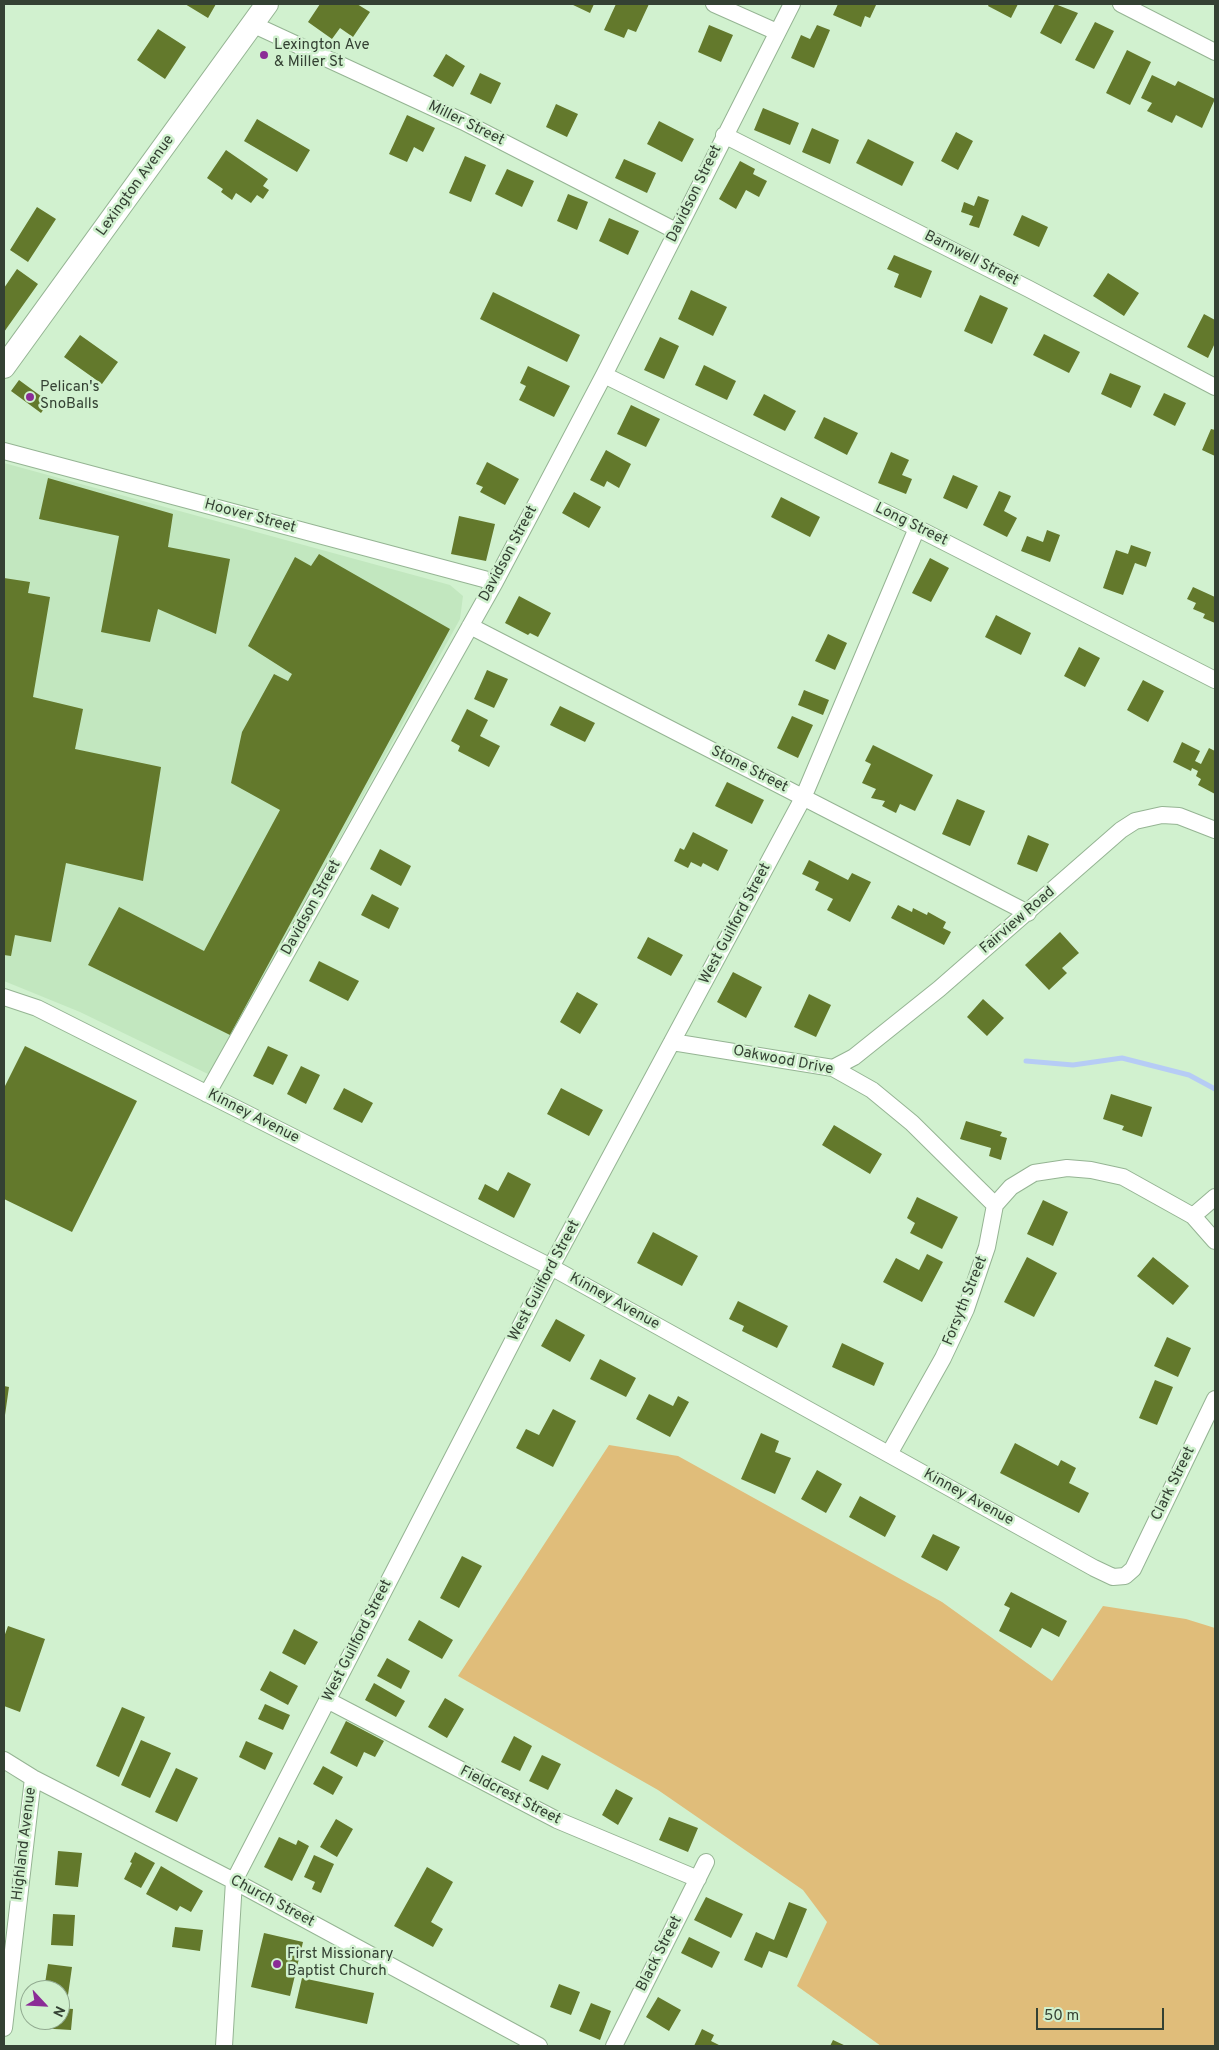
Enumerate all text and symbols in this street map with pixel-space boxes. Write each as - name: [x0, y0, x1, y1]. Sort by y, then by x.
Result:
- place label: Lexington Ave & Miller St: [274, 37, 370, 72]
- marker: Lexington Ave & Miller St: [258, 49, 270, 61]
- street label: Miller Street: [425, 98, 507, 150]
- street label: Lexington Avenue: [93, 132, 179, 240]
- street label: Davidson Street: [664, 142, 726, 246]
- street label: Barnwell Street: [921, 228, 1021, 290]
- place label: Pelican's SnoBalls: [40, 379, 99, 414]
- marker: Pelican's SnoBalls: [24, 391, 36, 403]
- street label: Hoover Street: [202, 496, 298, 538]
- street label: Long Street: [872, 500, 950, 550]
- street label: Davidson Street: [476, 503, 542, 605]
- street label: Stone Street: [707, 743, 791, 797]
- street label: Davidson Street: [278, 857, 346, 959]
- street label: West Guilford Street: [696, 860, 776, 988]
- street label: Fairview Road: [977, 884, 1059, 958]
- street label: Oakwood Drive: [731, 1042, 835, 1080]
- street label: Kinney Avenue: [204, 1086, 302, 1148]
- street label: West Guilford Street: [505, 1217, 585, 1345]
- street label: Forsyth Street: [940, 1254, 992, 1348]
- street label: Kinney Avenue: [566, 1270, 662, 1334]
- street label: Clark Street: [1148, 1444, 1200, 1524]
- street label: Kinney Avenue: [920, 1466, 1016, 1530]
- street label: West Guilford Street: [319, 1577, 397, 1705]
- street label: Fieldcrest Street: [456, 1763, 564, 1829]
- street label: Highland Avenue: [9, 1786, 41, 1902]
- street label: Church Street: [227, 1872, 317, 1932]
- street label: Black Street: [633, 1913, 687, 1995]
- place label: First Missionary Baptist Church: [287, 1946, 394, 1981]
- marker: First Missionary Baptist Church: [271, 1958, 283, 1970]
- north arrow: [20, 1980, 70, 2030]
- scale bar: [1039, 1998, 1166, 2030]
- text: N: [48, 2003, 68, 2019]
- text: 50 m: [1044, 2007, 1079, 2026]

